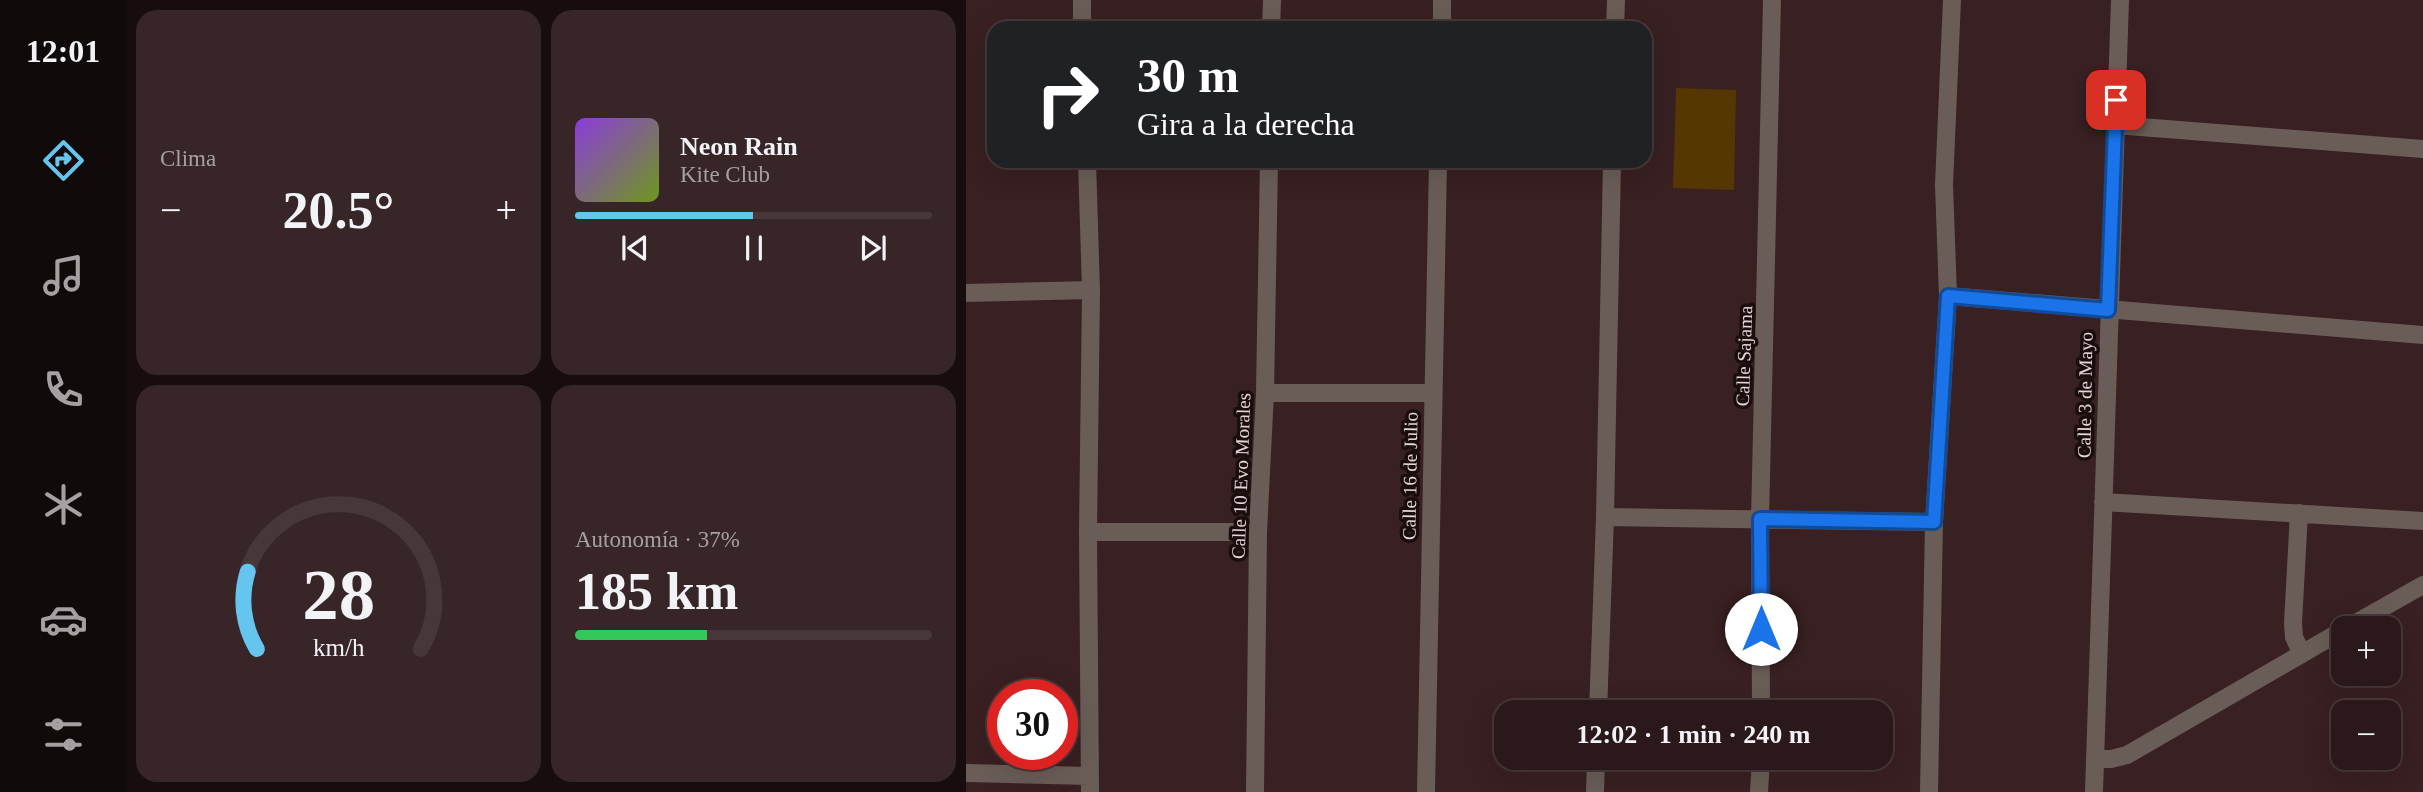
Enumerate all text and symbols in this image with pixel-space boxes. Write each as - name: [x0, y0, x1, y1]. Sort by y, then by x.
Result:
- text: 12:01: [26, 33, 100, 69]
- text: 30 m: [1137, 48, 1239, 103]
- icon: right: [1022, 49, 1113, 140]
- pin: [2086, 70, 2146, 130]
- icon: arrive: [2097, 81, 2135, 119]
- text: Gira a la derecha: [1137, 106, 1355, 142]
- text: Neon Rain: [680, 132, 798, 161]
- icon: directions: [39, 136, 88, 185]
- text: Clima: [160, 146, 216, 171]
- text: Kite Club: [680, 162, 770, 187]
- text: 20.5°: [283, 182, 394, 239]
- text: −: [160, 189, 181, 231]
- text: +: [496, 189, 517, 231]
- icon: previous: [616, 229, 654, 267]
- icon: pause: [735, 229, 773, 267]
- icon: next: [854, 229, 892, 267]
- icon: music: [39, 251, 88, 300]
- street label: Calle Sajama: [1732, 305, 1756, 407]
- street label: Calle 3 de Mayo: [2073, 332, 2097, 458]
- icon: phone: [39, 365, 88, 414]
- street label: Calle 10 Evo Morales: [1228, 393, 1254, 559]
- street label: Calle 16 de Julio: [1398, 412, 1422, 540]
- icon: climate: [39, 480, 88, 529]
- text: Autonomía · 37%: [575, 527, 740, 552]
- text: 28: [302, 555, 375, 636]
- text: 185 km: [575, 563, 738, 620]
- position arrow: [1724, 592, 1798, 666]
- icon: car: [39, 595, 88, 644]
- map controls: [2331, 616, 2401, 770]
- button: +: [2331, 616, 2401, 686]
- text: km/h: [313, 634, 365, 661]
- speed limit sign: 30: [987, 679, 1078, 770]
- button: −: [2331, 700, 2401, 770]
- icon: filters: [39, 710, 88, 759]
- text: 12:02 · 1 min · 240 m: [1577, 720, 1811, 749]

